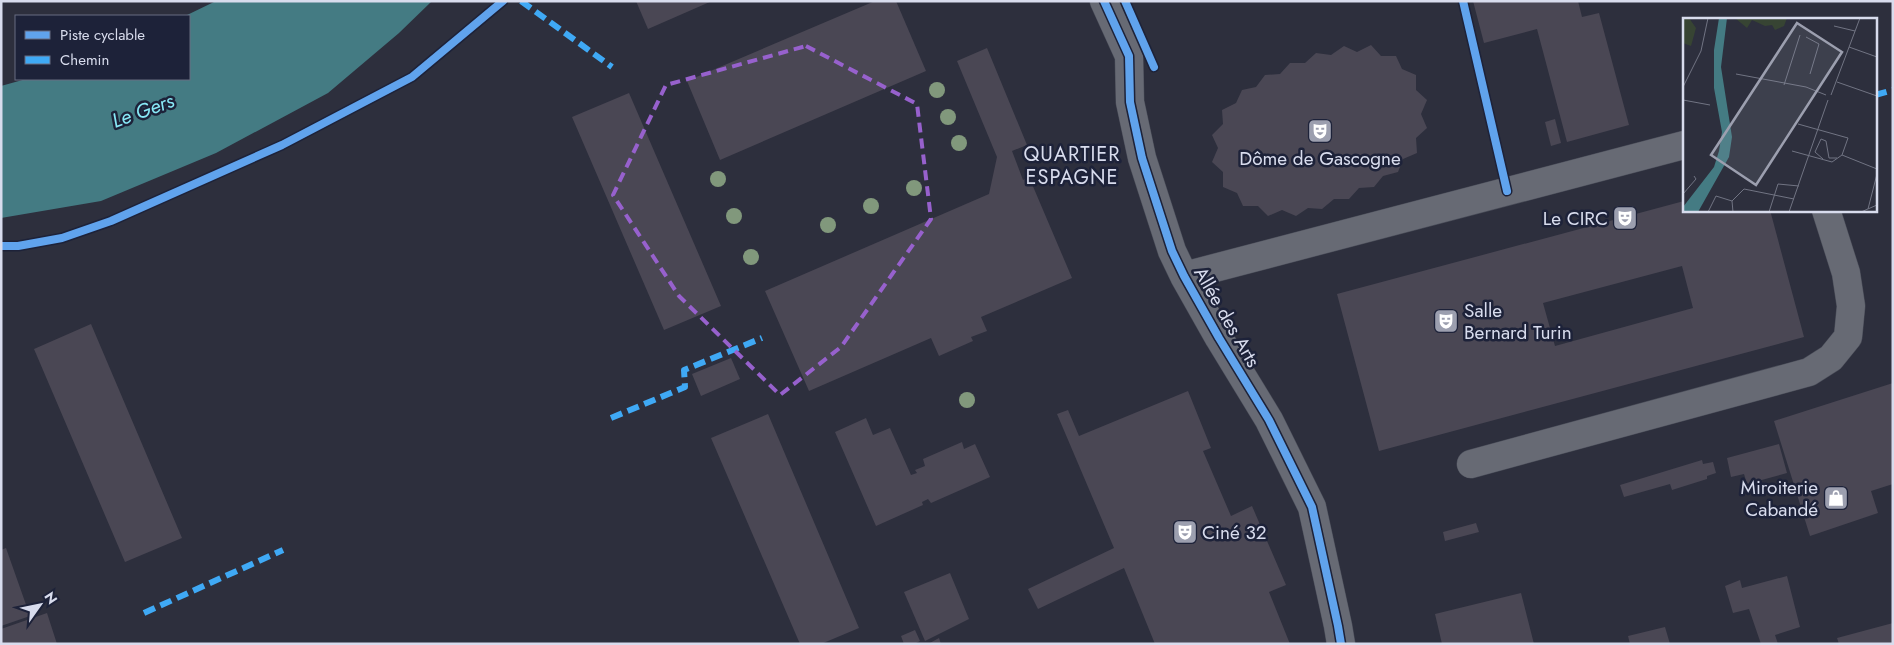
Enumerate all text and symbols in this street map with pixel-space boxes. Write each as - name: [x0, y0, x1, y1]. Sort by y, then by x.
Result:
- legend: [15, 15, 190, 80]
- inset map: [1683, 18, 1876, 211]
- text: Piste cyclable: [60, 24, 145, 46]
- text: Chemin: [60, 49, 109, 71]
- water label: Le Gers: [108, 86, 178, 136]
- theatre icon: Dôme de Gascogne: [1307, 118, 1333, 144]
- district label: QUARTIER ESPAGNE: [1023, 140, 1121, 192]
- place label: Dôme de Gascogne: [1239, 145, 1401, 172]
- place label: Le CIRC: [1543, 205, 1608, 232]
- theatre icon: Le CIRC: [1612, 205, 1638, 231]
- street label: Allée des Arts: [1187, 262, 1267, 372]
- place label: Salle Bernard Turin: [1464, 297, 1572, 346]
- theatre icon: Salle Bernard Turin: [1433, 308, 1459, 334]
- place label: Miroiterie Cabandé: [1741, 474, 1818, 523]
- shop icon: Miroiterie Cabandé: [1823, 485, 1849, 511]
- theatre icon: Ciné 32: [1172, 519, 1198, 545]
- place label: Ciné 32: [1202, 519, 1267, 546]
- north arrow: [15, 580, 65, 630]
- text: N: [39, 588, 62, 608]

